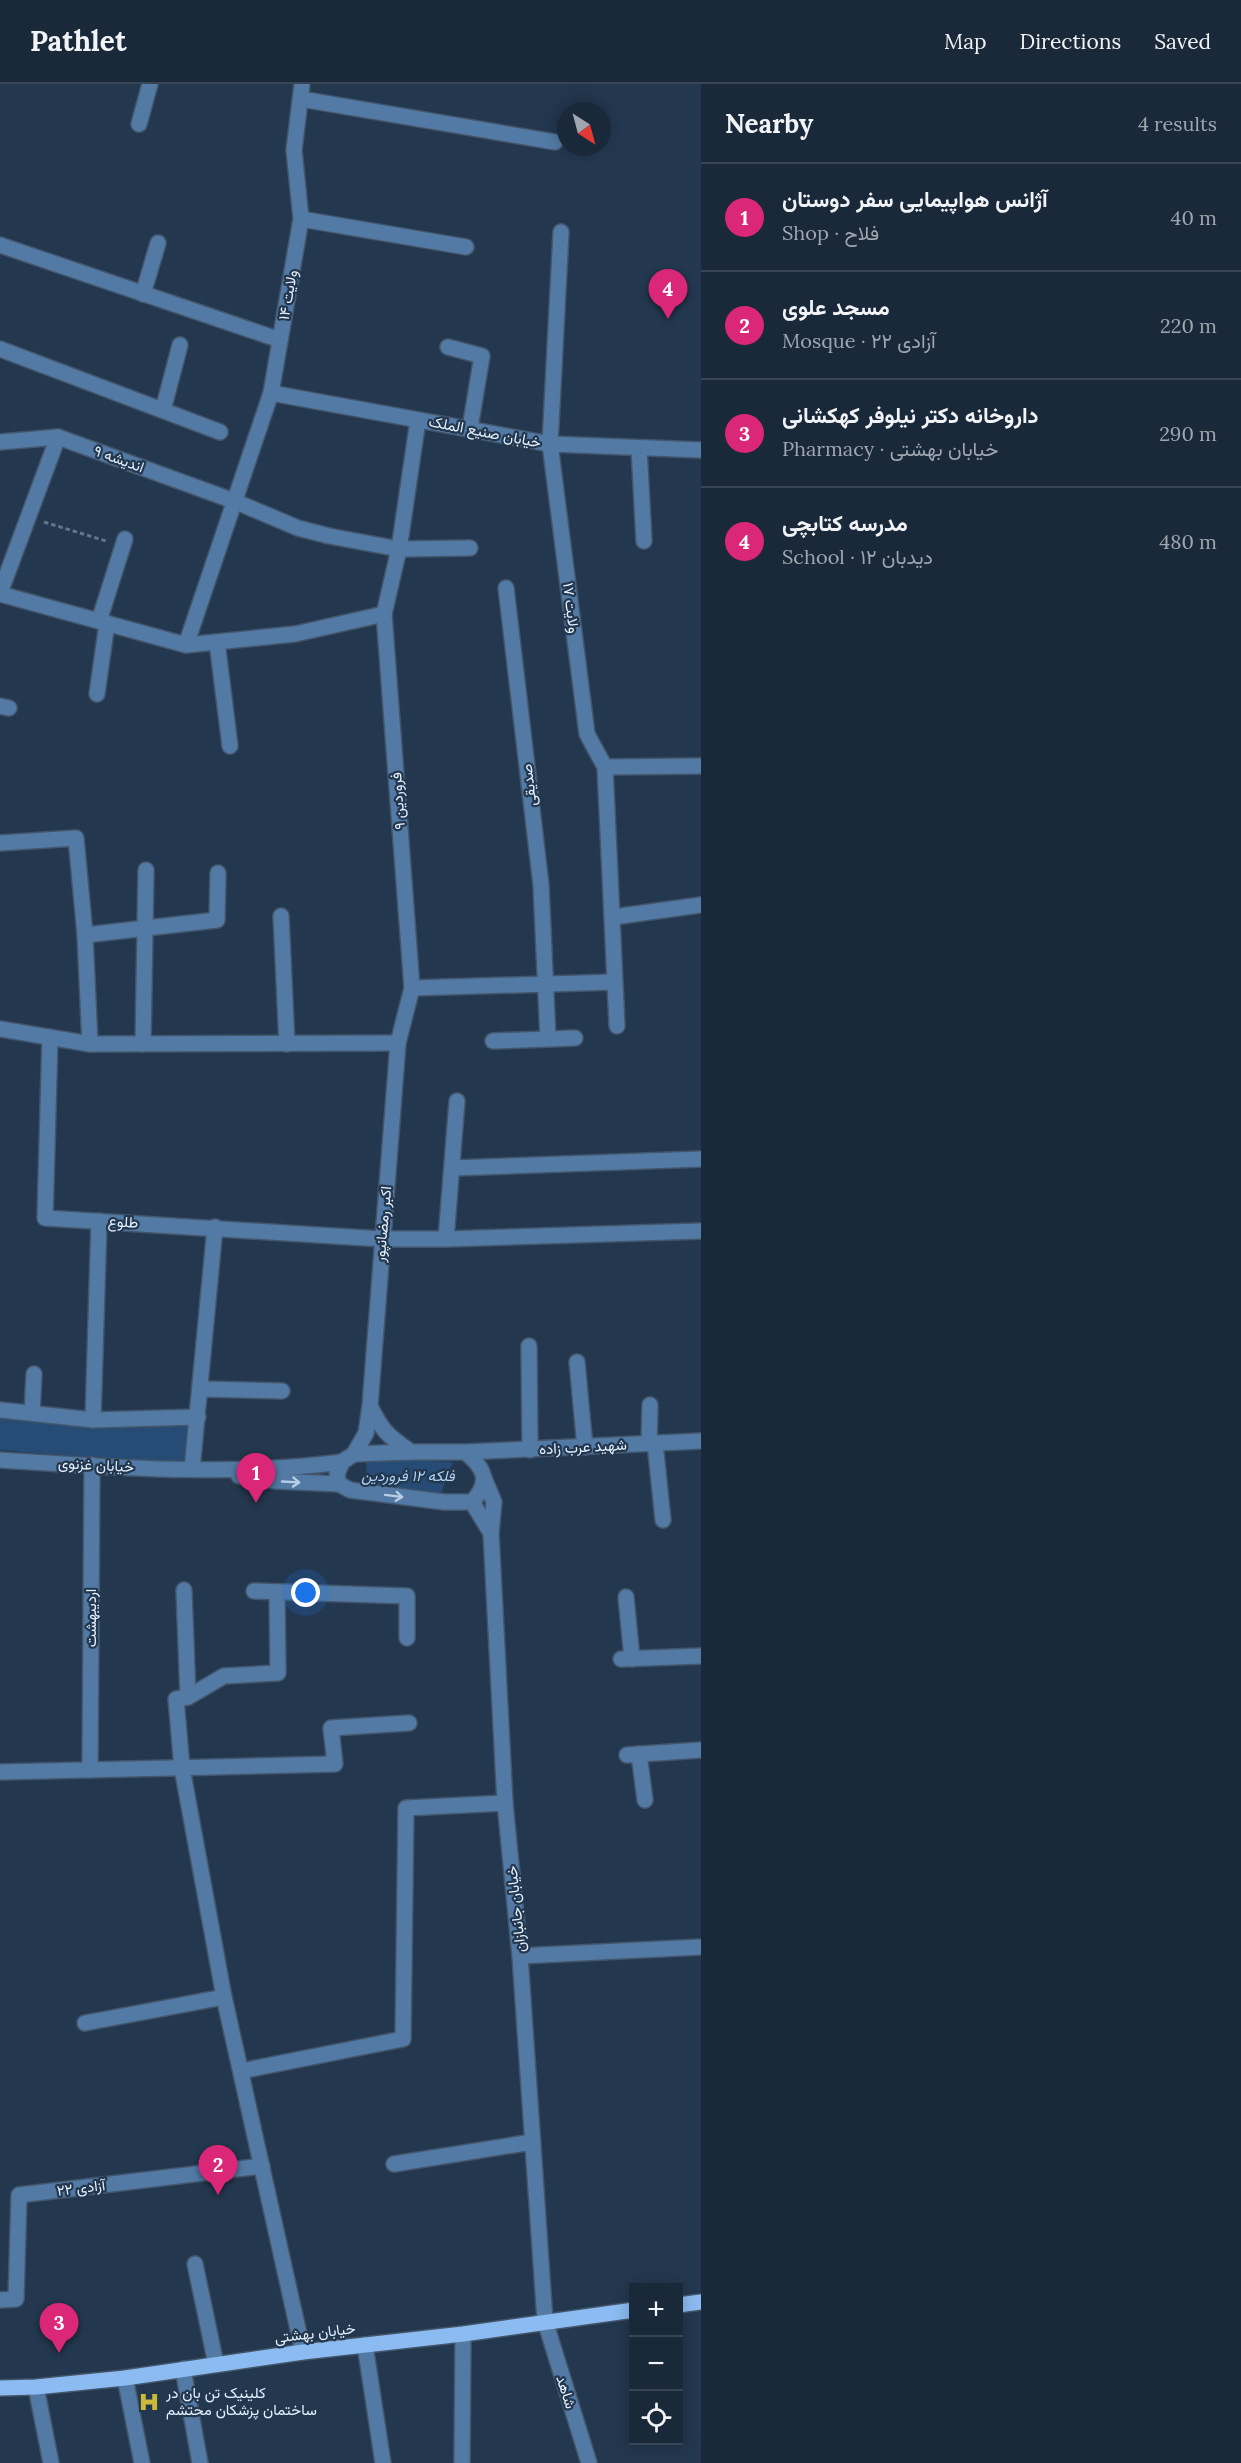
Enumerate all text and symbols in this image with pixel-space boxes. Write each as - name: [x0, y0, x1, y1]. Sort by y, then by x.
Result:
- text: Pathlet: [30, 23, 127, 59]
- text: Map: [944, 28, 987, 55]
- text: Directions: [1020, 28, 1121, 55]
- text: Saved: [1154, 28, 1211, 55]
- north arrow: [557, 102, 611, 156]
- text: Nearby: [725, 107, 813, 140]
- text: 4 results: [1138, 111, 1217, 136]
- text: آژانس هواپیمایی سفر دوستان: [782, 185, 1048, 213]
- text: 1: [740, 205, 749, 230]
- text: 40 m: [1171, 205, 1217, 230]
- text: Shop · فلاح: [782, 220, 879, 245]
- street label: ولایت ۱۴: [274, 268, 301, 322]
- pin: 4: [648, 270, 688, 319]
- text: مسجد علوی: [782, 293, 890, 321]
- text: 2: [739, 313, 750, 338]
- text: 220 m: [1160, 313, 1217, 338]
- text: Mosque · آزادی ۲۲: [782, 328, 936, 353]
- text: داروخانه دکتر نیلوفر کهکشانی: [782, 401, 1039, 429]
- street label: خیابان صنیع الملک: [427, 411, 543, 454]
- text: 3: [739, 421, 750, 446]
- text: 290 m: [1159, 421, 1217, 446]
- text: Pharmacy · خیابان بهشتی: [782, 436, 999, 461]
- street label: اندیشه ۹: [91, 441, 147, 476]
- text: مدرسه کتابچی: [782, 509, 908, 537]
- text: 4: [739, 529, 750, 554]
- text: 480 m: [1159, 529, 1217, 554]
- text: School · دیدبان ۱۲: [782, 544, 933, 569]
- street label: ولایت ۱۷: [559, 582, 584, 634]
- street label: صدیقی: [516, 763, 542, 807]
- street label: فروردین ۹: [386, 772, 410, 830]
- street label: اکبر رمضانپور: [370, 1185, 396, 1264]
- street label: طلوع: [107, 1211, 139, 1234]
- street label: شهید عرب زاده: [539, 1435, 628, 1458]
- street label: خیابان غزنوی: [58, 1453, 134, 1477]
- pin: 1: [236, 1454, 276, 1503]
- park label: فلکه ۱۲ فروردین: [361, 1466, 456, 1485]
- one-way arrow: [281, 1476, 301, 1487]
- one-way arrow: [384, 1490, 404, 1501]
- your location: [291, 1578, 320, 1607]
- street label: اردیبهشت: [81, 1589, 100, 1647]
- street label: خیابان جانبازان: [502, 1865, 529, 1953]
- pin: 2: [198, 2146, 238, 2195]
- street label: آزادی ۲۲: [56, 2175, 108, 2201]
- map controls: [629, 2283, 683, 2445]
- button: +: [629, 2283, 683, 2337]
- pin: 3: [40, 2304, 78, 2353]
- street label: خیابان بهشتی: [273, 2318, 357, 2348]
- button: −: [629, 2337, 683, 2391]
- street label: شاهد: [552, 2373, 581, 2411]
- place label: کلینیک تن بان در ساختمان پزشکان محتشم: [165, 2383, 317, 2420]
- hospital icon: کلینیک تن بان در ساختمان پزشکان محتشم: [137, 2390, 161, 2414]
- button: locate: [629, 2391, 683, 2445]

